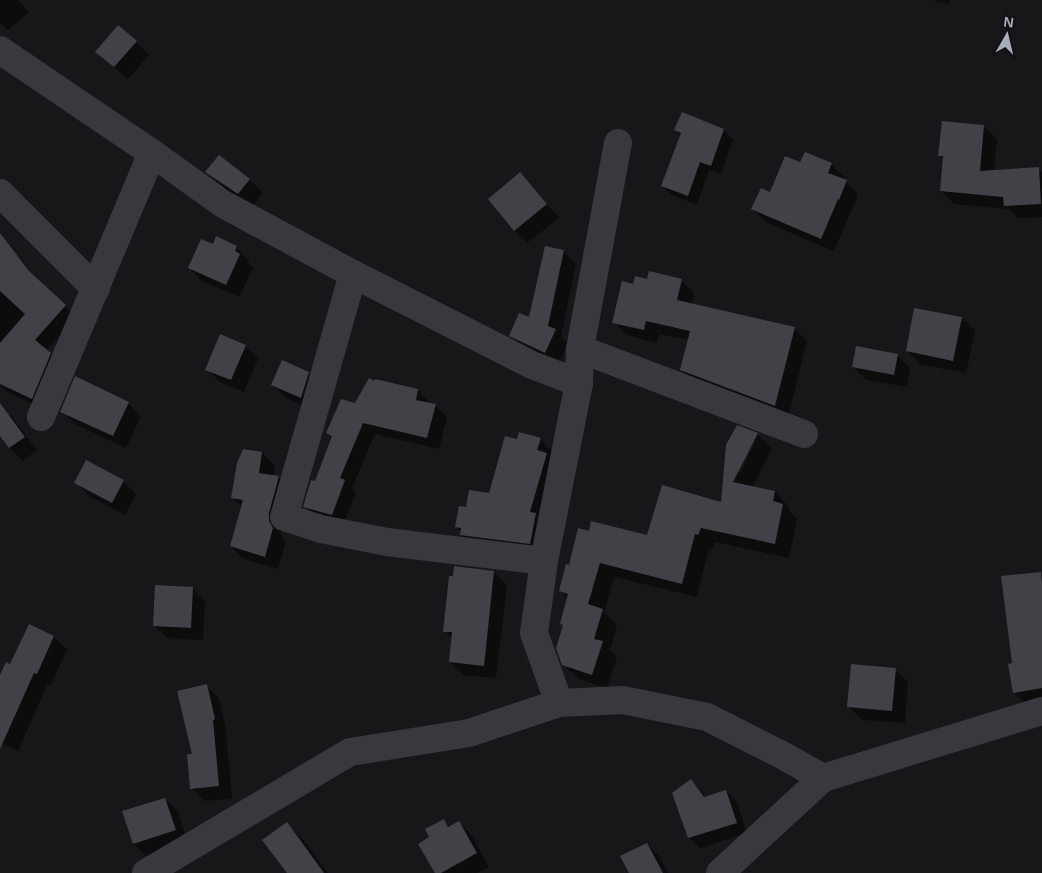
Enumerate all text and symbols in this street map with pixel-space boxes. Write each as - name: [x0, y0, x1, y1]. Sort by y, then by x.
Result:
- north arrow: [982, 10, 1032, 60]
- text: N: [1003, 13, 1015, 31]

